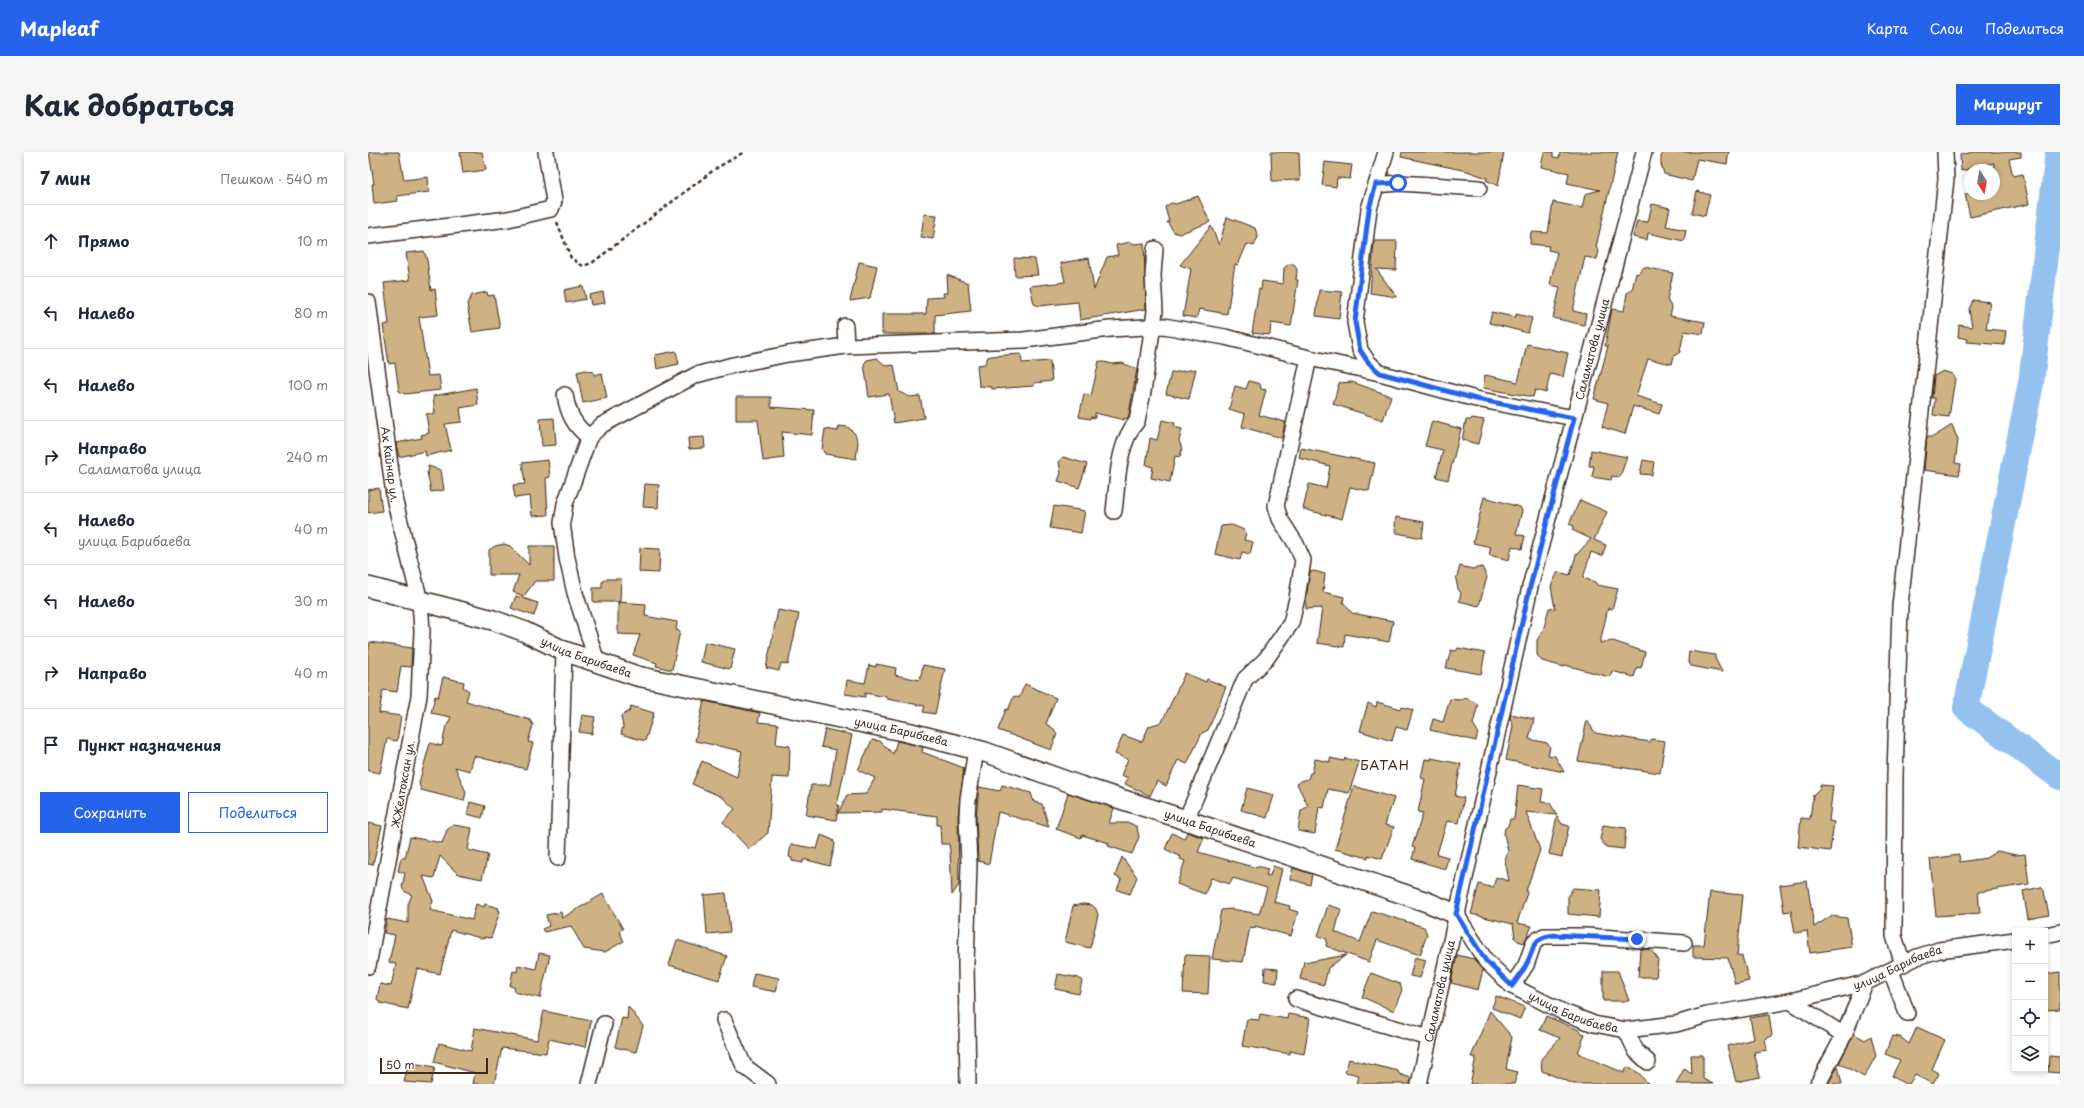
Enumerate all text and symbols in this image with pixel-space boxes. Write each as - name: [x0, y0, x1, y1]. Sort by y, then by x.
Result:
- text: Mapleaf: [20, 14, 98, 42]
- text: Карта: [1867, 18, 1908, 39]
- text: Слои: [1930, 18, 1963, 39]
- text: Поделиться: [1985, 18, 2064, 39]
- text: Как добраться: [24, 83, 235, 126]
- button: Маршрут: [1956, 84, 2060, 125]
- north arrow: [1964, 164, 2000, 200]
- text: 7 мин: [40, 165, 91, 191]
- text: Пешком · 540 m: [220, 169, 328, 188]
- route start: [1389, 174, 1407, 192]
- text: Прямо: [78, 229, 129, 252]
- icon: ahead: [40, 230, 62, 252]
- text: 10 m: [298, 231, 328, 250]
- street label: Саламатова улица: [1570, 296, 1613, 402]
- text: Налево: [78, 301, 135, 324]
- icon: left: [40, 302, 62, 324]
- text: 80 m: [294, 303, 328, 322]
- text: Налево: [78, 373, 135, 396]
- icon: left: [40, 374, 62, 396]
- text: 100 m: [288, 375, 328, 394]
- street label: Ак Кайнар ул.: [377, 425, 404, 504]
- text: Направо: [78, 436, 147, 459]
- icon: right: [40, 446, 62, 468]
- text: 240 m: [286, 447, 328, 466]
- text: Саламатова улица: [78, 459, 201, 478]
- text: Налево: [78, 508, 135, 531]
- icon: left: [40, 518, 62, 540]
- text: 40 m: [294, 519, 328, 538]
- text: улица Барибаева: [78, 531, 191, 550]
- text: Налево: [78, 589, 135, 612]
- icon: left: [40, 590, 62, 612]
- text: 30 m: [294, 591, 328, 610]
- street label: улица Барибаева: [538, 632, 634, 682]
- text: Направо: [78, 661, 147, 684]
- icon: right: [40, 662, 62, 684]
- text: 40 m: [294, 663, 328, 682]
- street label: улица Барибаева: [853, 712, 950, 750]
- text: Пункт назначения: [78, 733, 221, 756]
- icon: arrive: [40, 734, 62, 756]
- street label: ЖЖелтоксан ул.: [386, 739, 419, 829]
- district label: БАТАН: [1360, 755, 1410, 774]
- button: Сохранить: [40, 792, 180, 833]
- button: Поделиться: [188, 792, 328, 833]
- street label: улица Барибаева: [1162, 805, 1258, 851]
- map controls: [2012, 928, 2048, 1072]
- button: +: [2012, 928, 2048, 964]
- route end: [1628, 930, 1646, 948]
- street label: Саламатова улица: [1420, 938, 1459, 1044]
- street label: улица Барибаева: [1852, 941, 1944, 993]
- button: −: [2012, 964, 2048, 1000]
- street label: улица Барибаева: [1526, 987, 1620, 1036]
- button: locate: [2012, 1000, 2048, 1036]
- button: layers: [2012, 1036, 2048, 1072]
- scale bar: [380, 1056, 488, 1075]
- text: 50 m: [386, 1056, 415, 1073]

